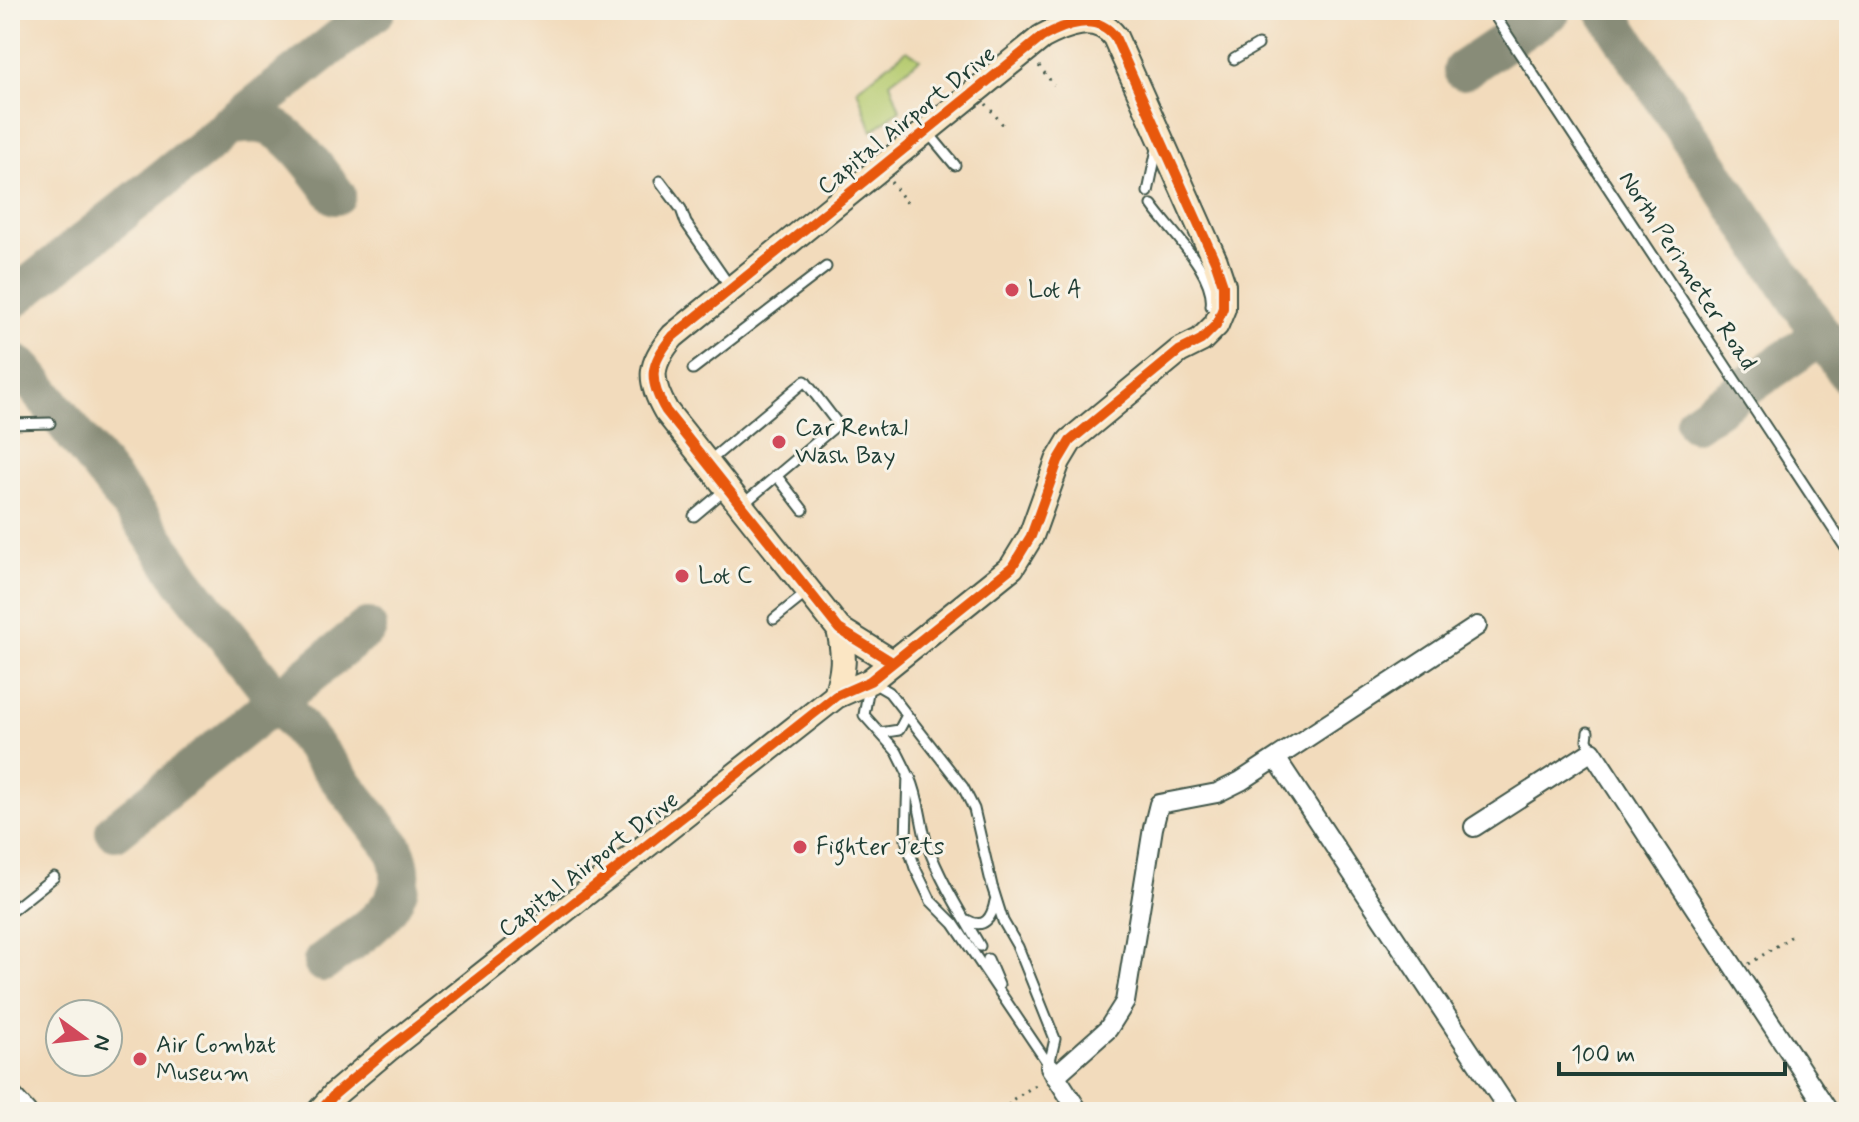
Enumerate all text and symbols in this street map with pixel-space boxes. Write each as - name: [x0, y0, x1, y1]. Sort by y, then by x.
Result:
- street label: Capital Airport Drive: [811, 39, 1003, 203]
- street label: North Perimeter Road: [1611, 165, 1763, 377]
- place label: Lot A: [1028, 275, 1082, 306]
- marker: Lot A: [1003, 281, 1021, 299]
- place label: Car Rental Wash Bay: [795, 413, 908, 472]
- marker: Car Rental Wash Bay: [770, 433, 788, 451]
- place label: Lot C: [698, 561, 752, 592]
- marker: Lot C: [673, 567, 691, 585]
- street label: Capital Airport Drive: [492, 785, 686, 945]
- place label: Fighter Jets: [816, 832, 945, 866]
- marker: Fighter Jets: [791, 838, 809, 856]
- north arrow: [44, 998, 124, 1078]
- scale bar: [1559, 1026, 1785, 1076]
- place label: Air Combat Museum: [156, 1030, 276, 1089]
- text: N: [86, 1032, 117, 1053]
- text: 100 m: [1571, 1040, 1635, 1071]
- marker: Air Combat Museum: [131, 1050, 149, 1068]

